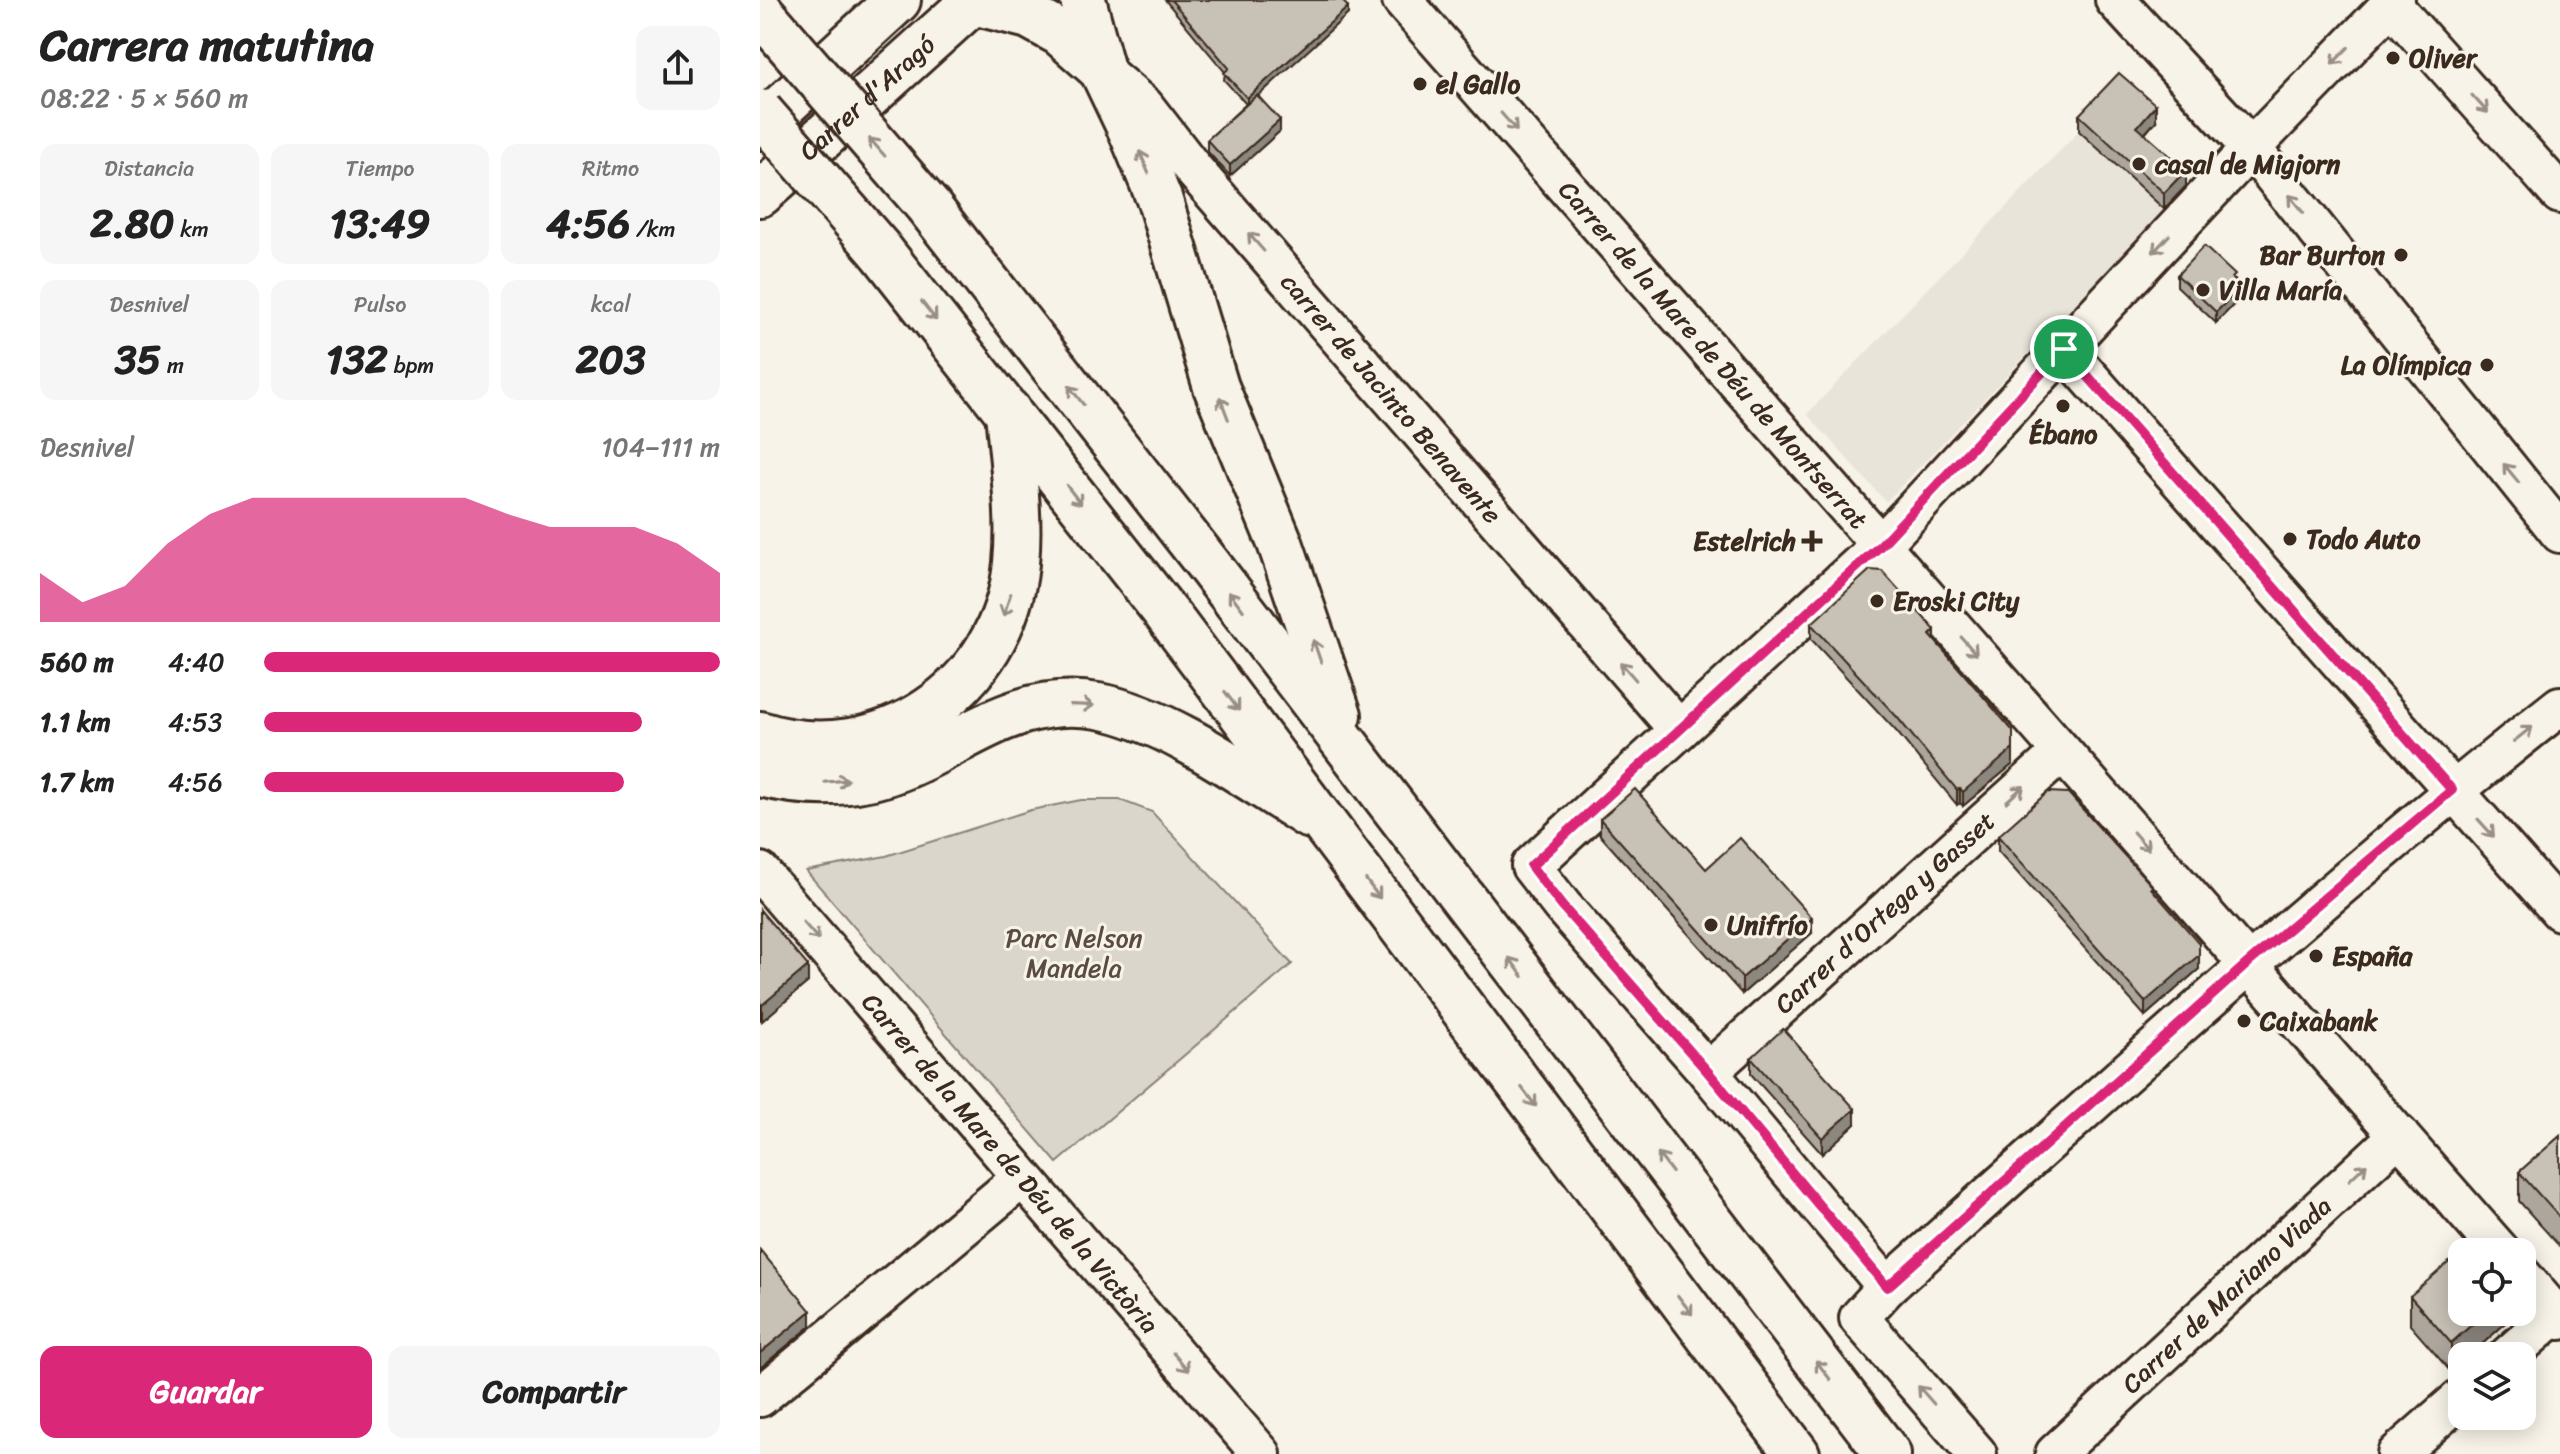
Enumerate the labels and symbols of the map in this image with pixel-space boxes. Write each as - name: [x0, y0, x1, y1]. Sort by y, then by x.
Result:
- street label: Carrer d'Aragó: [788, 22, 947, 172]
- place label: Oliver: [2409, 35, 2479, 81]
- one-way arrow: [2331, 46, 2350, 66]
- marker: Oliver: [2384, 49, 2402, 67]
- place label: el Gallo: [1435, 61, 1521, 107]
- marker: el Gallo: [1411, 75, 1429, 93]
- one-way arrow: [2471, 93, 2489, 113]
- one-way arrow: [1500, 111, 1518, 131]
- one-way arrow: [869, 137, 887, 158]
- place label: casal de Migjorn: [2154, 141, 2340, 187]
- one-way arrow: [1135, 150, 1150, 174]
- marker: casal de Migjorn: [2130, 155, 2148, 173]
- street label: Carrer de la Mare de Déu de Montserrat: [1547, 169, 1880, 540]
- one-way arrow: [2287, 194, 2305, 215]
- one-way arrow: [1247, 232, 1265, 252]
- place label: Bar Burton: [2259, 232, 2385, 278]
- one-way arrow: [2153, 234, 2171, 254]
- marker: Bar Burton: [2392, 246, 2410, 264]
- street label: carrer de Jacinto Benavente: [1269, 262, 1514, 535]
- place label: Villa María: [2219, 267, 2342, 313]
- marker: Villa María: [2194, 281, 2212, 299]
- one-way arrow: [920, 300, 938, 321]
- pin: [2030, 315, 2098, 383]
- place label: La Olímpica: [2341, 342, 2472, 388]
- marker: La Olímpica: [2478, 356, 2496, 374]
- one-way arrow: [1068, 385, 1085, 406]
- one-way arrow: [1216, 397, 1230, 421]
- marker: Ébano: [2054, 397, 2072, 415]
- place label: Ébano: [2029, 411, 2098, 457]
- one-way arrow: [2502, 463, 2520, 484]
- one-way arrow: [1065, 483, 1082, 505]
- place label: Todo Auto: [2306, 516, 2421, 562]
- place label: Estelrich: [1693, 518, 1796, 564]
- marker: Todo Auto: [2281, 530, 2299, 548]
- marker: Estelrich: [1803, 532, 1821, 550]
- place label: Eroski City: [1893, 578, 2020, 624]
- one-way arrow: [1227, 591, 1244, 612]
- one-way arrow: [998, 592, 1013, 617]
- marker: Eroski City: [1868, 592, 1886, 610]
- one-way arrow: [1960, 635, 1978, 656]
- one-way arrow: [1308, 639, 1323, 664]
- one-way arrow: [1619, 661, 1637, 681]
- one-way arrow: [1224, 689, 1241, 711]
- one-way arrow: [1068, 697, 1095, 712]
- one-way arrow: [2512, 726, 2533, 743]
- one-way arrow: [823, 773, 850, 788]
- one-way arrow: [2004, 786, 2024, 804]
- street label: Carrer d'Ortega y Gasset: [1763, 799, 2006, 1025]
- one-way arrow: [2476, 817, 2494, 837]
- one-way arrow: [2131, 831, 2149, 851]
- one-way arrow: [1365, 877, 1382, 899]
- place label: Unifrío: [1727, 902, 1809, 948]
- park label: Parc Nelson Mandela: [1005, 915, 1143, 991]
- marker: Unifrío: [1702, 916, 1720, 934]
- one-way arrow: [802, 921, 820, 941]
- place label: España: [2332, 933, 2413, 979]
- marker: España: [2307, 947, 2325, 965]
- one-way arrow: [1507, 957, 1524, 978]
- street label: Carrer de la Mare de Déu de la Victòria: [850, 982, 1171, 1345]
- place label: Caixabank: [2259, 998, 2379, 1044]
- marker: Caixabank: [2235, 1012, 2253, 1030]
- one-way arrow: [1520, 1086, 1537, 1107]
- one-way arrow: [1657, 1153, 1674, 1174]
- one-way arrow: [2348, 1163, 2368, 1182]
- street label: Carrer de Mariano Viada: [2110, 1185, 2343, 1405]
- one-way arrow: [1676, 1294, 1693, 1315]
- one-way arrow: [1172, 1351, 1190, 1371]
- one-way arrow: [1815, 1360, 1832, 1381]
- one-way arrow: [1917, 1385, 1935, 1406]

